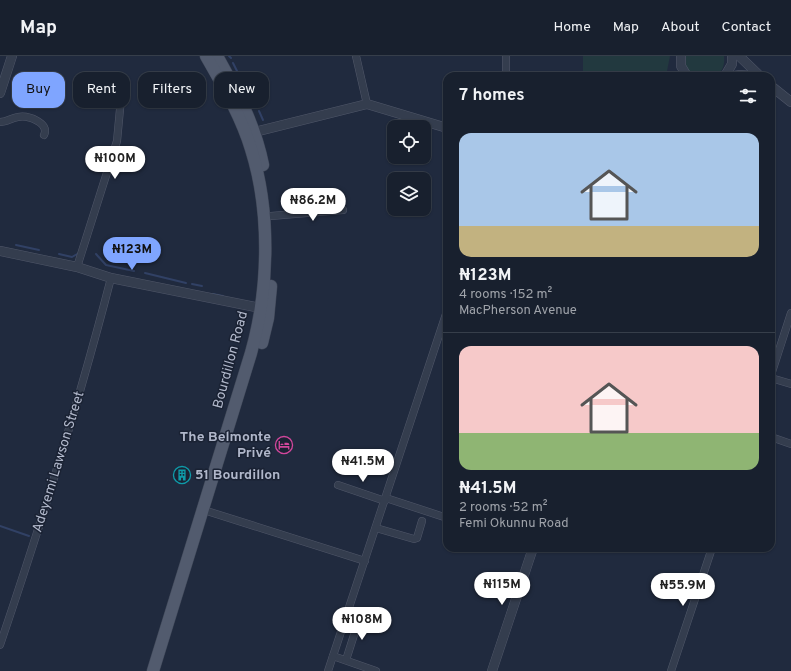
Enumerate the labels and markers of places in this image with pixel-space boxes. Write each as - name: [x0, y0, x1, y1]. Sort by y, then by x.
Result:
- pin: ₦100M: [87, 146, 143, 180]
- pin: ₦86.2M: [280, 188, 346, 222]
- pin: ₦123M: [104, 237, 160, 271]
- place label: The Belmonte Privé: [180, 429, 271, 462]
- hotel icon: The Belmonte Privé: [274, 435, 294, 455]
- pin: ₦41.5M: [330, 449, 396, 483]
- building icon: 51 Bourdillon: [172, 465, 192, 485]
- place label: 51 Bourdillon: [195, 467, 280, 484]
- pin: ₦115M: [474, 572, 530, 606]
- pin: ₦55.9M: [650, 573, 716, 607]
- pin: ₦108M: [334, 607, 390, 641]

